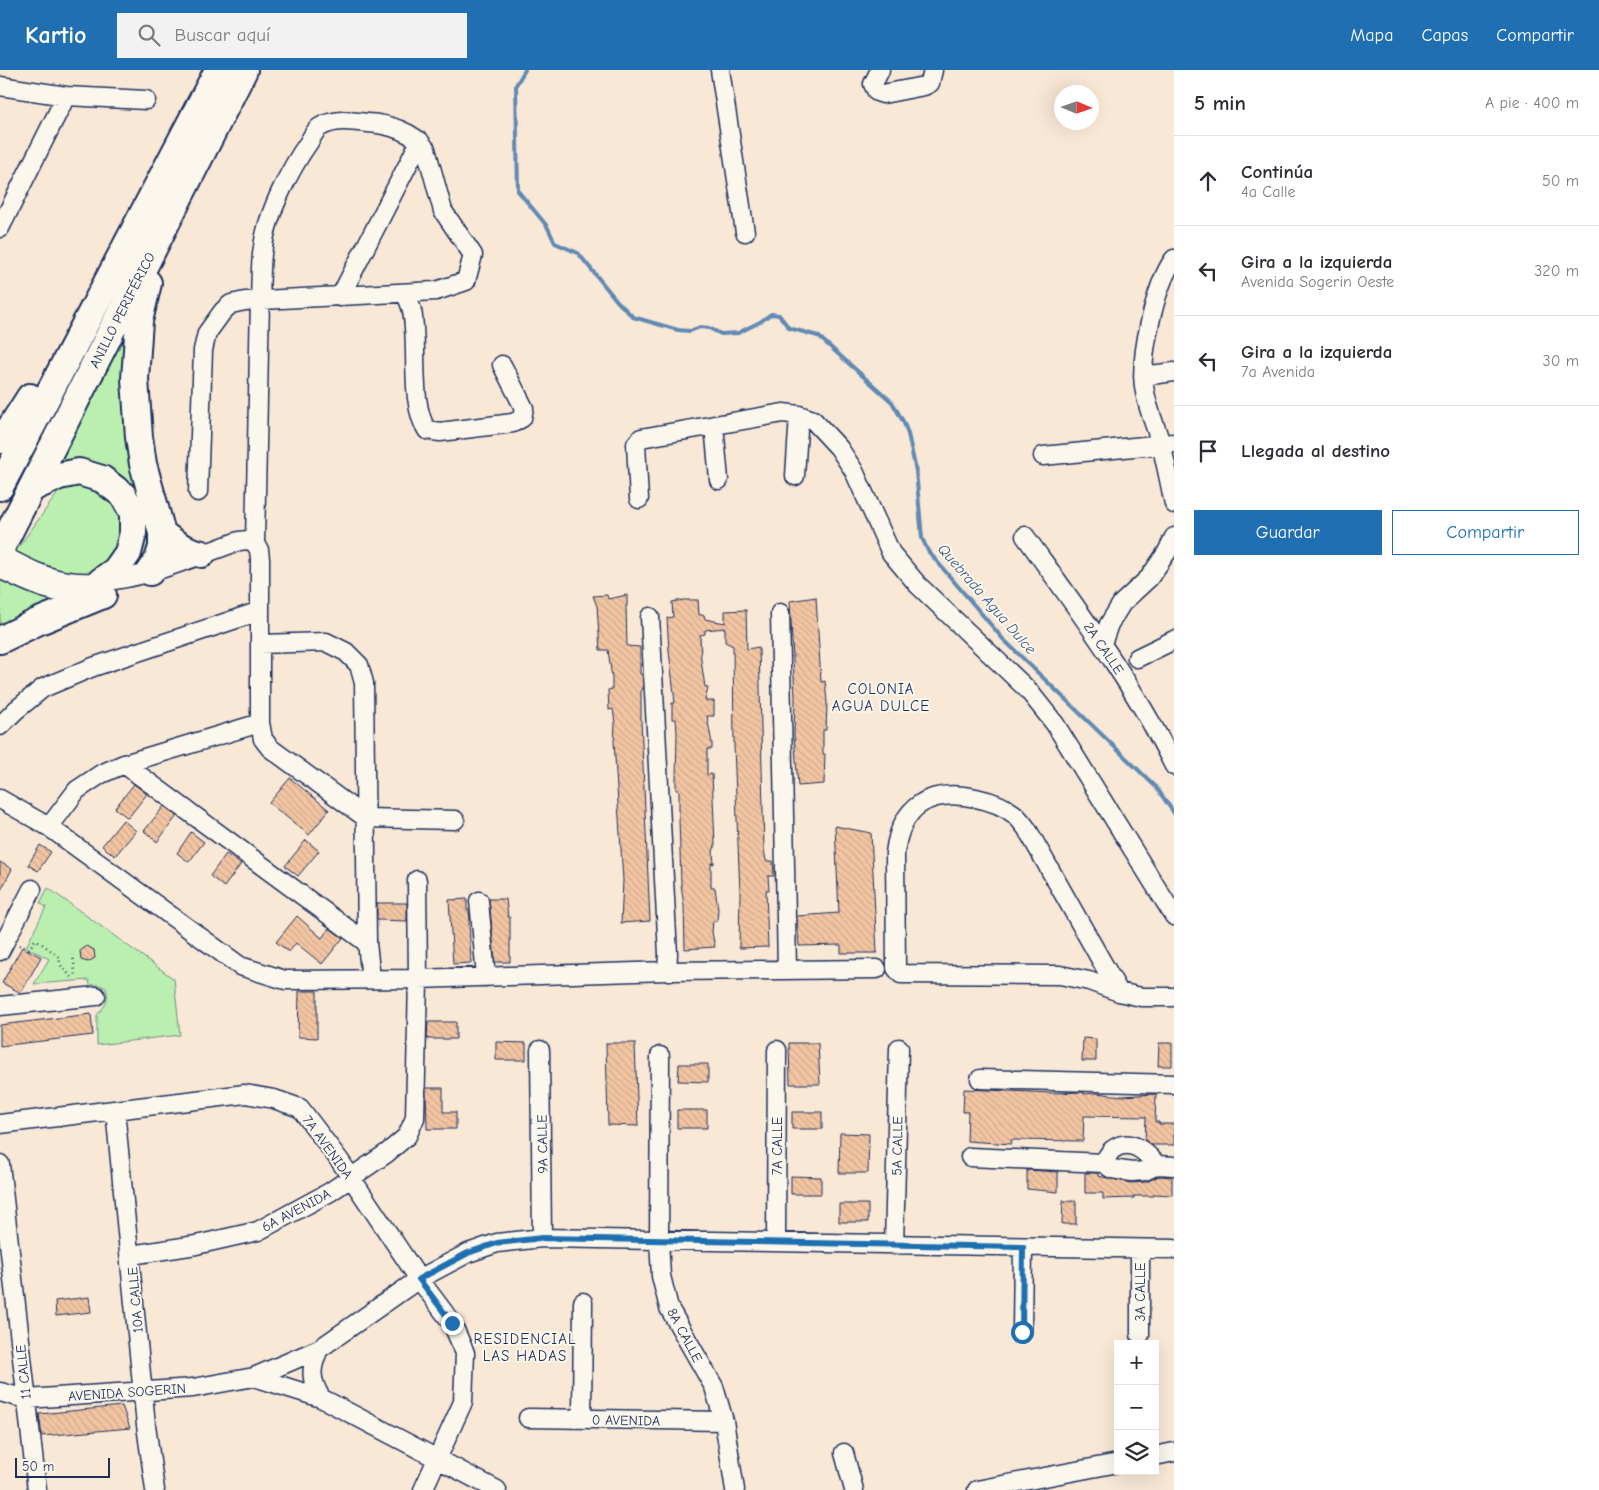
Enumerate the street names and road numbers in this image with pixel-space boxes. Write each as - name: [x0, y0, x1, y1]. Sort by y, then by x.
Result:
- street label: ANILLO PERIFÉRICO: [86, 249, 159, 371]
- street label: 2A CALLE: [1080, 619, 1127, 678]
- street label: 7A AVENIDA: [299, 1112, 356, 1182]
- street label: 9A CALLE: [533, 1114, 552, 1174]
- street label: 5A CALLE: [888, 1116, 907, 1176]
- street label: 7A CALLE: [769, 1117, 786, 1175]
- street label: 6A AVENIDA: [259, 1185, 334, 1236]
- street label: 3A CALLE: [1132, 1262, 1149, 1322]
- street label: 10A CALLE: [124, 1266, 147, 1334]
- street label: 8A CALLE: [663, 1305, 706, 1365]
- street label: 11 CALLE: [12, 1344, 35, 1400]
- street label: AVENIDA SOGERIN: [68, 1380, 186, 1405]
- street label: 0 AVENIDA: [592, 1411, 660, 1430]

